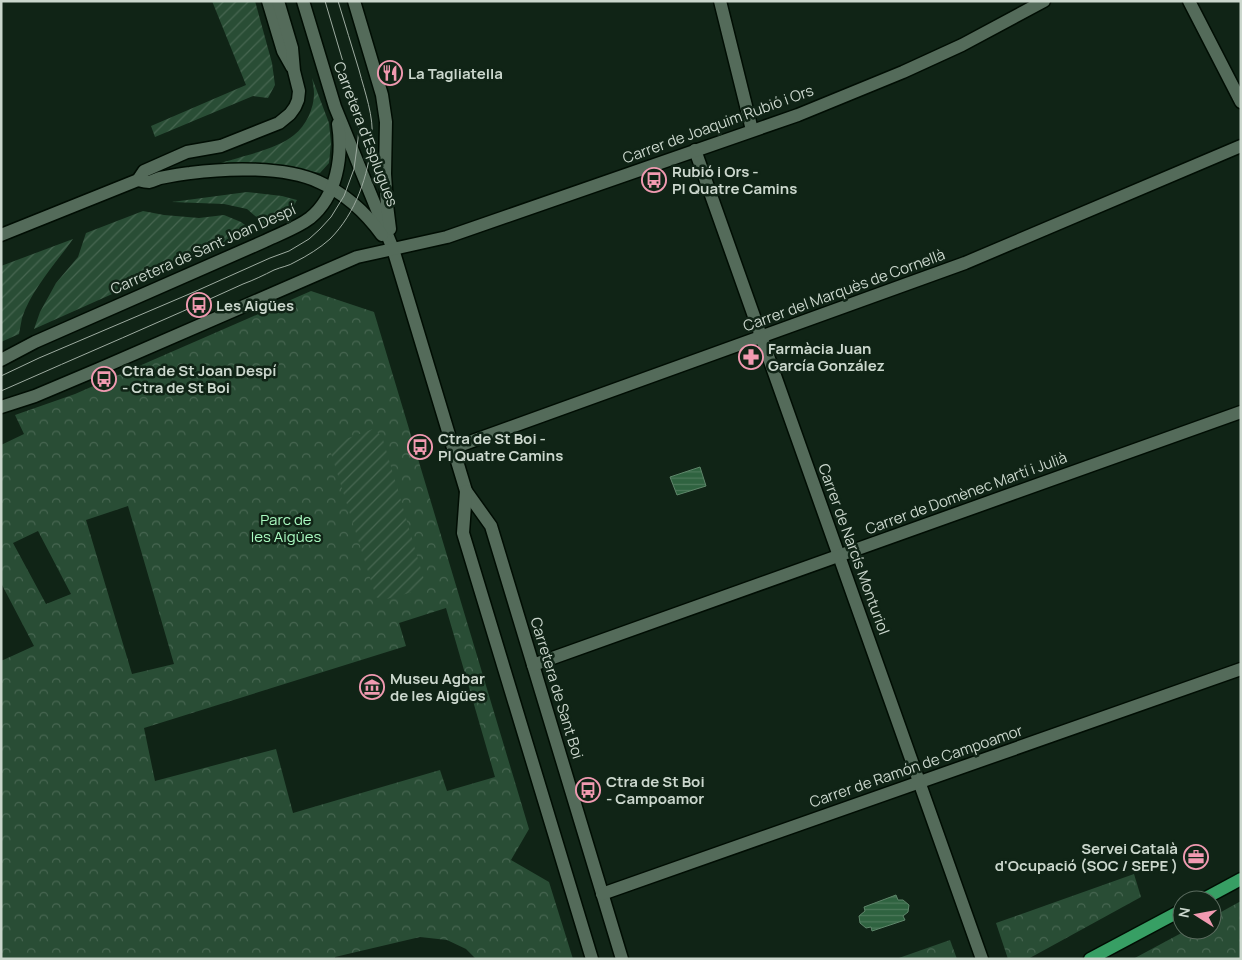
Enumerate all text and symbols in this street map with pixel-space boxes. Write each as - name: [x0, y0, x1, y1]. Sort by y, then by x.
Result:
- street label: Carretera d'Esplugues: [329, 59, 403, 210]
- restaurant icon: La Tagliatella: [377, 60, 403, 86]
- place label: La Tagliatella: [408, 63, 503, 84]
- street label: Carrer de Joaquim Rubió i Ors: [620, 80, 816, 168]
- place label: Rubió i Ors - Pl Quatre Camins: [672, 161, 797, 199]
- bus stop icon: Rubió i Ors - Pl Quatre Camins: [641, 167, 667, 193]
- street label: Carretera de Sant Joan Despí: [107, 198, 299, 299]
- street label: Carrer del Marquès de Cornellà: [740, 244, 948, 336]
- bus stop icon: Les Aigües: [186, 292, 212, 318]
- place label: Les Aigües: [216, 295, 294, 316]
- place label: Farmàcia Juan García González: [768, 338, 885, 376]
- pharmacy icon: Farmàcia Juan García González: [738, 344, 764, 370]
- place label: Ctra de St Joan Despí - Ctra de St Boi: [122, 360, 277, 398]
- bus stop icon: Ctra de St Joan Despí - Ctra de St Boi: [91, 366, 117, 392]
- place label: Ctra de St Boi - Pl Quatre Camins: [438, 428, 563, 466]
- bus stop icon: Ctra de St Boi - Pl Quatre Camins: [407, 434, 433, 460]
- street label: Carrer de Domènec Martí i Julià: [862, 447, 1070, 539]
- street label: Carrer de Narcís Monturiol: [813, 461, 895, 637]
- park label: Parc de les Aigües: [251, 509, 321, 547]
- street label: Carretera de Sant Boi: [525, 615, 589, 761]
- place label: Museu Agbar de les Aigües: [390, 668, 486, 706]
- museum icon: Museu Agbar de les Aigües: [359, 674, 385, 700]
- street label: Carrer de Ramón de Campoamor: [807, 719, 1026, 812]
- place label: Ctra de St Boi - Campoamor: [606, 771, 705, 809]
- bus stop icon: Ctra de St Boi - Campoamor: [575, 777, 601, 803]
- place label: Servei Català d'Ocupació (SOC / SEPE ): [995, 838, 1178, 876]
- office icon: Servei Català d'Ocupació (SOC / SEPE ): [1183, 844, 1209, 870]
- north arrow: [1172, 890, 1222, 940]
- text: N: [1173, 906, 1194, 919]

